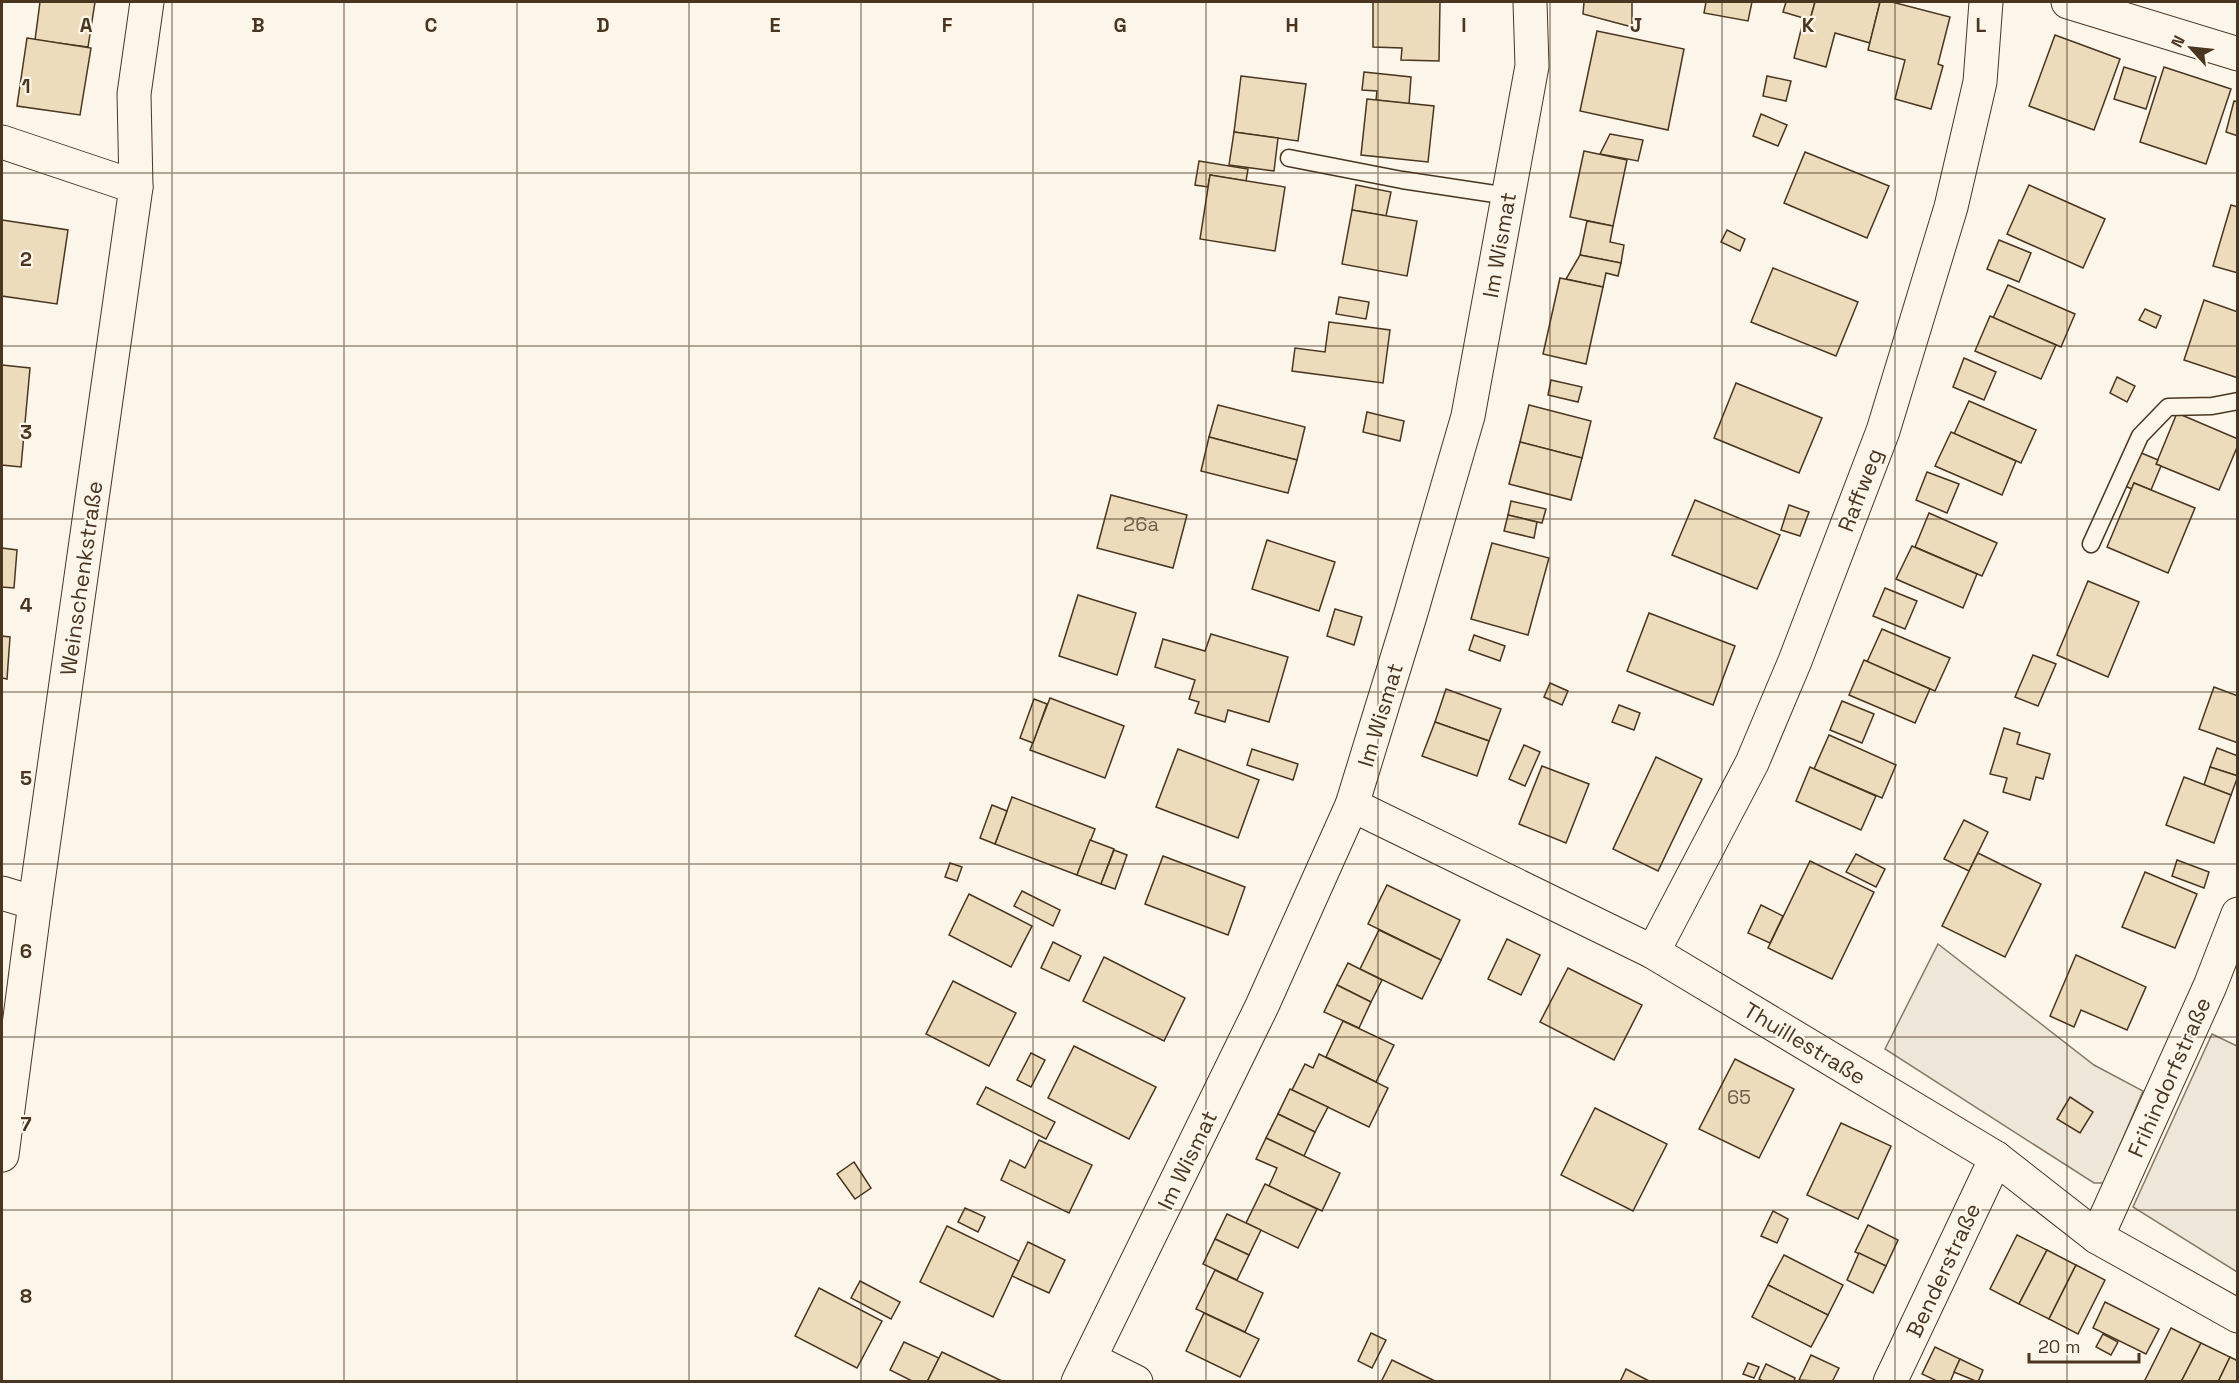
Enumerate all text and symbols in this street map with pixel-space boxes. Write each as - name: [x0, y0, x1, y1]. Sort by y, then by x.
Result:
- text: A: [80, 12, 93, 38]
- text: B: [251, 12, 265, 38]
- text: C: [425, 12, 438, 38]
- text: D: [596, 12, 610, 38]
- text: E: [769, 12, 781, 38]
- text: F: [942, 12, 953, 38]
- text: G: [1113, 12, 1127, 38]
- text: H: [1285, 12, 1299, 38]
- text: I: [1461, 12, 1467, 38]
- text: J: [1630, 12, 1642, 38]
- text: K: [1802, 12, 1815, 38]
- text: L: [1976, 12, 1987, 38]
- north arrow: [2161, 18, 2221, 78]
- text: N: [2166, 32, 2190, 51]
- text: 1: [21, 73, 31, 99]
- street label: Im Wismat: [1476, 190, 1522, 300]
- text: 2: [20, 246, 32, 272]
- text: 3: [20, 419, 32, 445]
- street label: Raffweg: [1831, 444, 1889, 536]
- street label: Weinschenkstraße: [53, 479, 109, 677]
- house number: 26a: [1123, 511, 1159, 537]
- text: 4: [20, 592, 33, 618]
- street label: Im Wismat: [1351, 660, 1409, 770]
- text: 5: [20, 765, 32, 791]
- text: 6: [20, 938, 32, 964]
- street label: Frihindorfstraße: [2121, 993, 2217, 1161]
- street label: Thuillestraße: [1739, 996, 1871, 1090]
- house number: 65: [1727, 1084, 1751, 1110]
- street label: Im Wismat: [1151, 1106, 1223, 1214]
- text: 7: [20, 1111, 32, 1137]
- street label: Benderstraße: [1900, 1198, 1986, 1342]
- text: 8: [20, 1283, 32, 1309]
- scale bar: [2029, 1326, 2138, 1364]
- text: 20 m: [2038, 1335, 2081, 1358]

